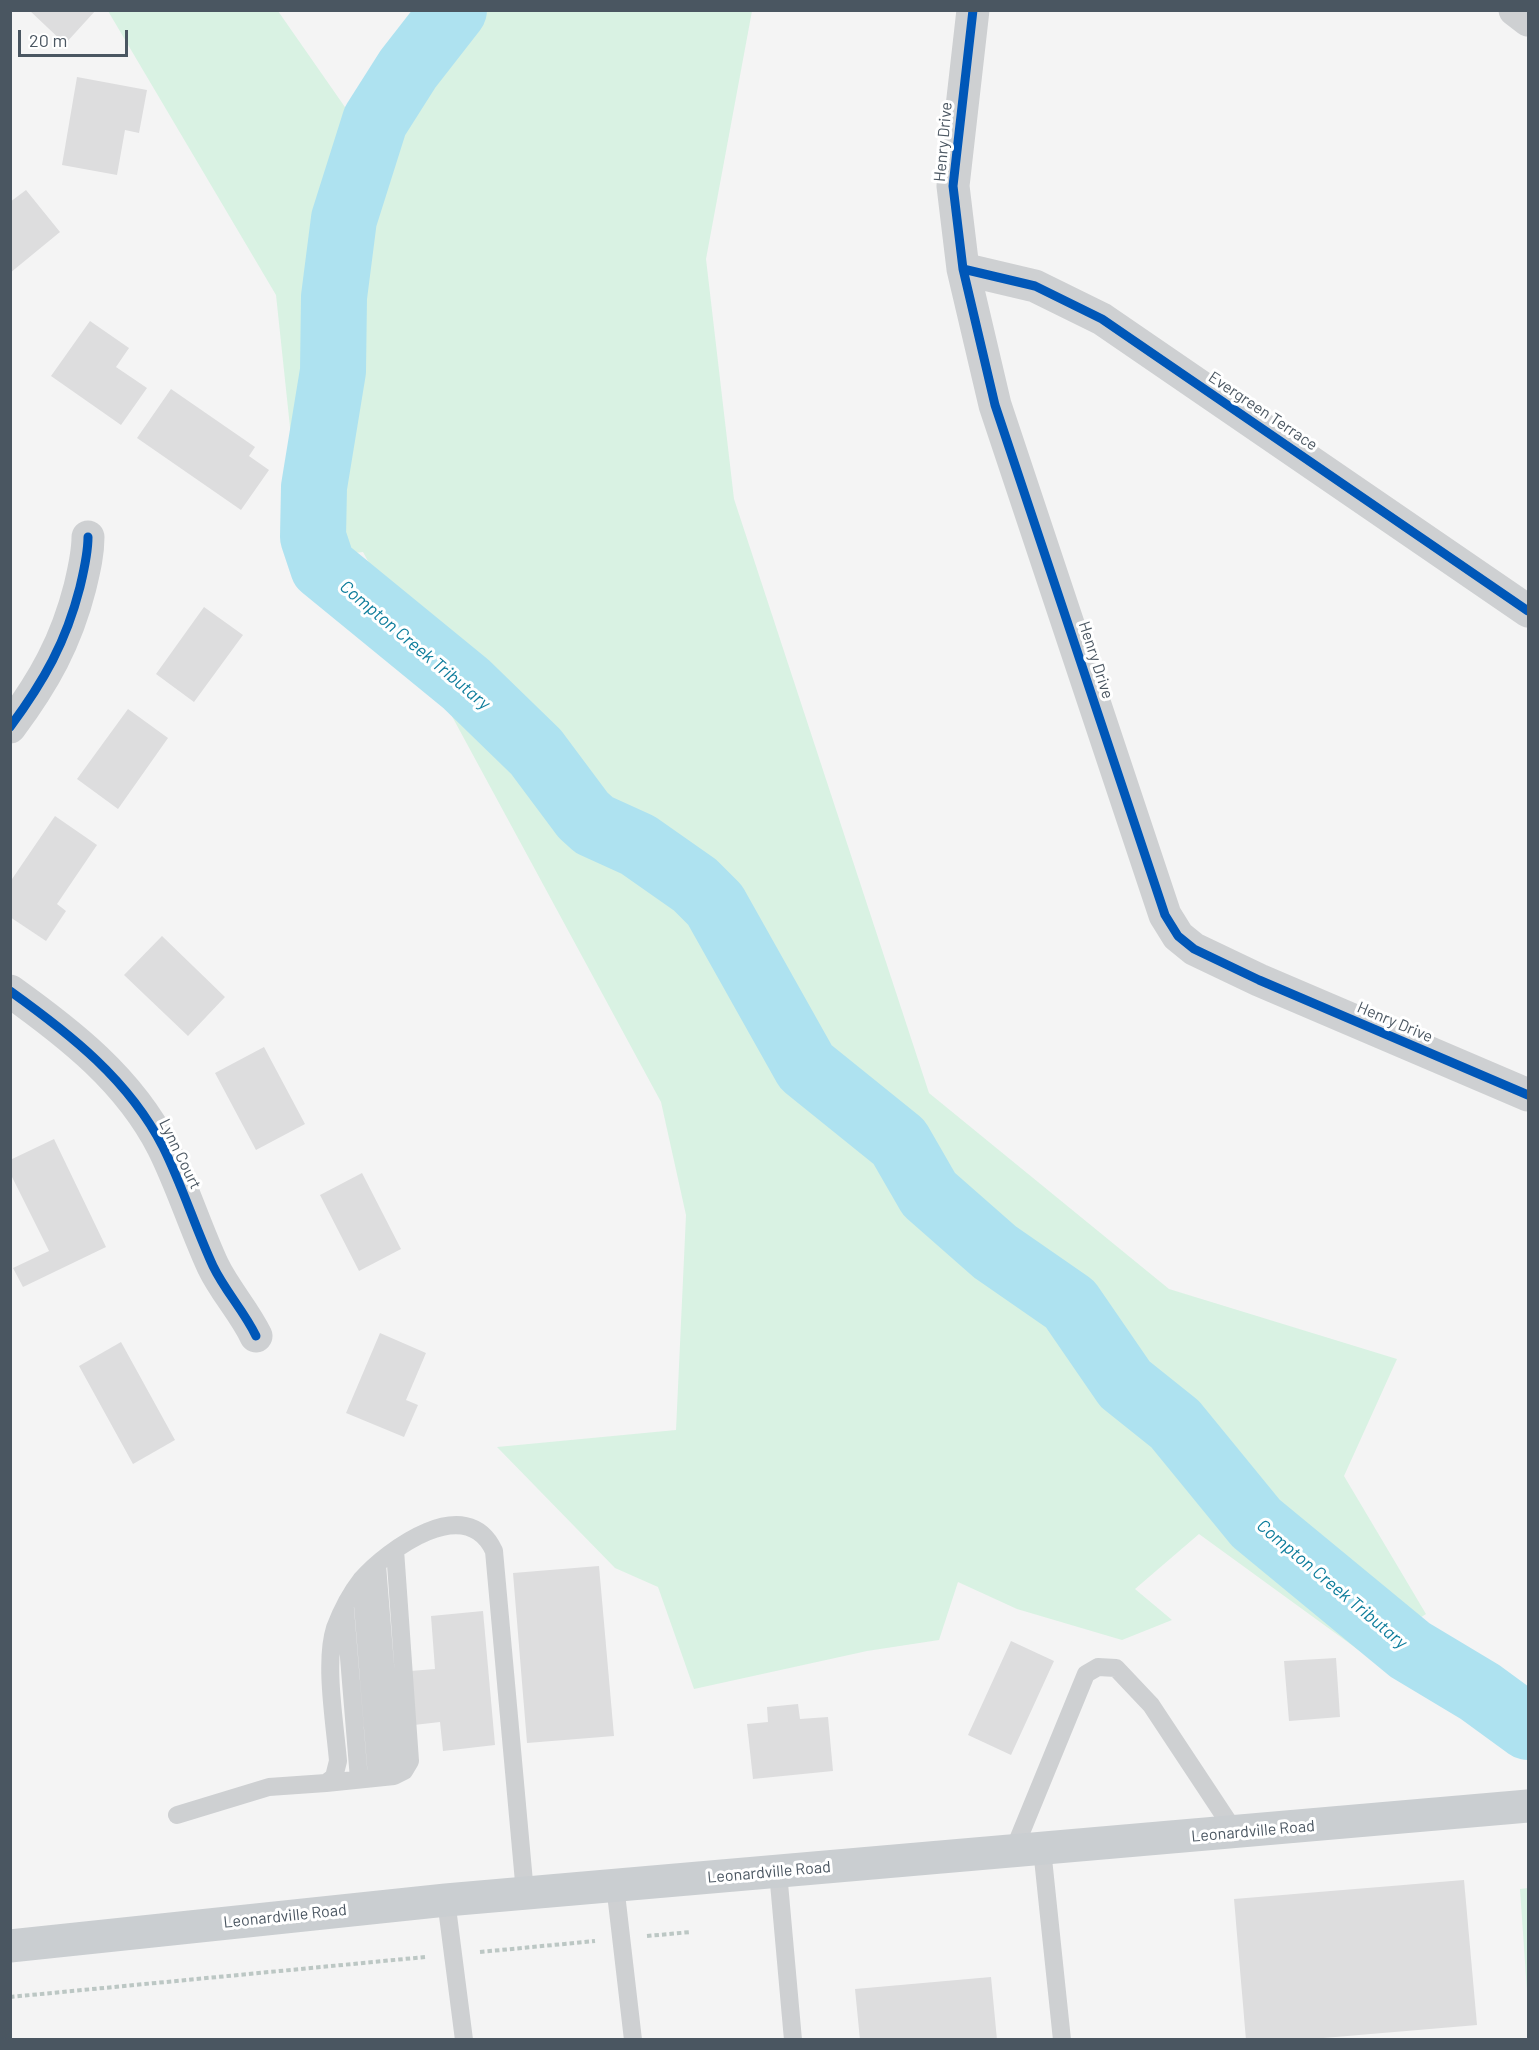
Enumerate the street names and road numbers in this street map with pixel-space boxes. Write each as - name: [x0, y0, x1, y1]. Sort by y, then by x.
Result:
- street label: Henry Drive: [930, 101, 956, 183]
- street label: Evergreen Terrace: [1205, 367, 1321, 455]
- street label: Henry Drive: [1074, 619, 1118, 701]
- street label: Henry Drive: [1354, 998, 1436, 1046]
- street label: Lynn Court: [155, 1116, 205, 1192]
- street label: Leonardville Road: [1191, 1816, 1315, 1846]
- street label: Leonardville Road: [707, 1857, 831, 1887]
- street label: Leonardville Road: [222, 1900, 348, 1932]

